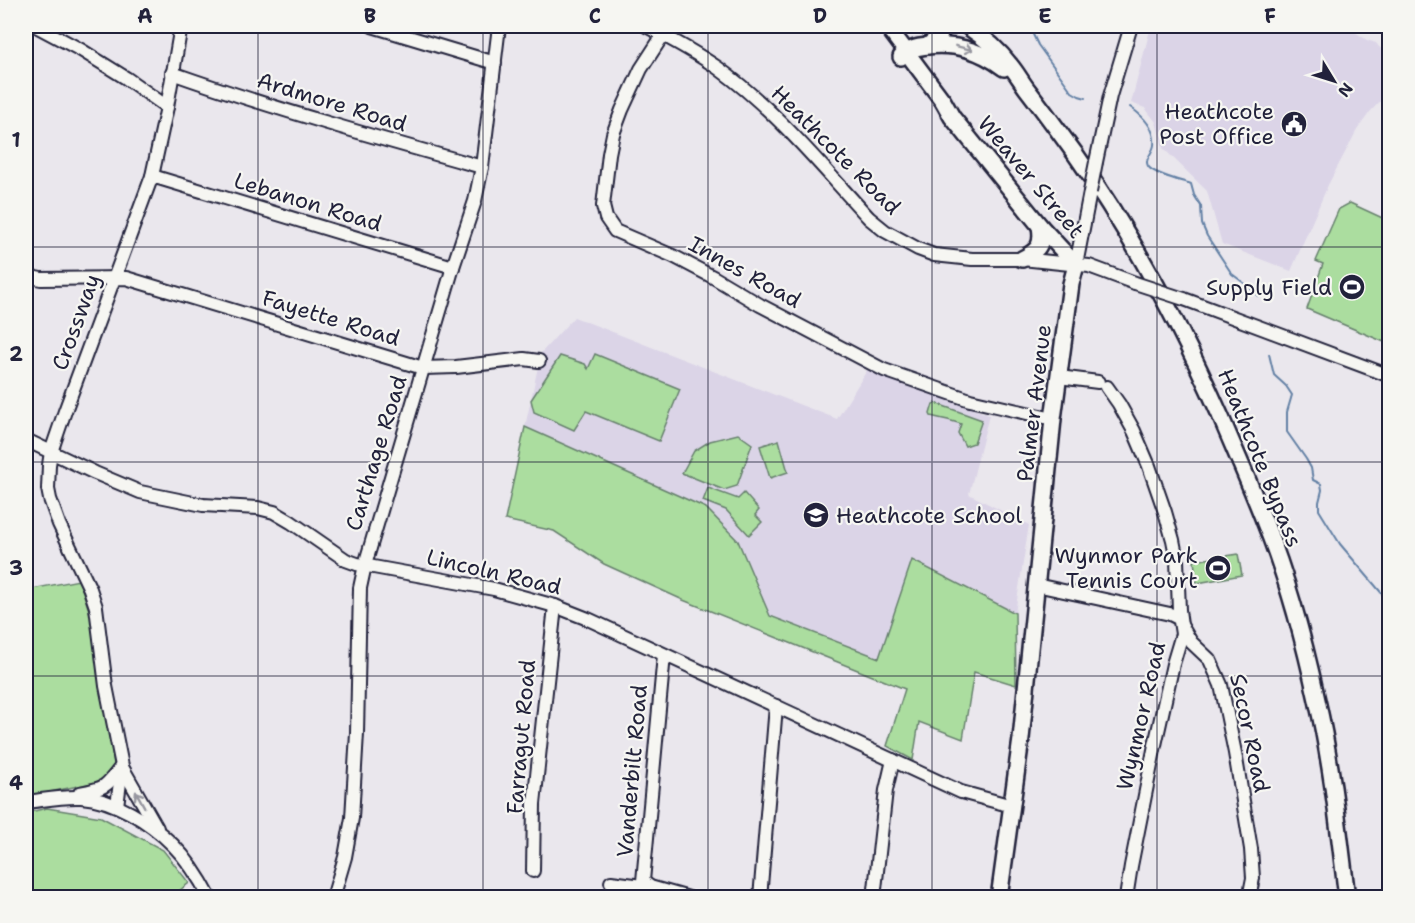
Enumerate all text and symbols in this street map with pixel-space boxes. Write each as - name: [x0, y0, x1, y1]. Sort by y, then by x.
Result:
- text: A: [137, 3, 153, 29]
- text: B: [364, 3, 376, 29]
- text: C: [589, 3, 601, 29]
- text: D: [813, 3, 827, 29]
- text: E: [1038, 3, 1052, 29]
- text: F: [1264, 3, 1276, 29]
- one-way arrow: [954, 43, 973, 55]
- north arrow: [1304, 51, 1364, 111]
- street label: Ardmore Road: [253, 65, 411, 139]
- text: N: [1333, 78, 1358, 101]
- street label: Heathcote Road: [765, 79, 907, 221]
- place label: Heathcote Post Office: [1159, 97, 1274, 151]
- public building icon: Heathcote Post Office: [1279, 109, 1309, 139]
- street label: Weaver Street: [971, 110, 1091, 244]
- text: 1: [11, 127, 21, 153]
- street label: Lebanon Road: [230, 166, 386, 238]
- street label: Innes Road: [684, 229, 806, 315]
- street label: Crossway: [45, 270, 107, 374]
- sports icon: Supply Field: [1337, 272, 1367, 302]
- place label: Supply Field: [1206, 273, 1332, 302]
- street label: Fayette Road: [259, 283, 403, 353]
- street label: Palmer Avenue: [1010, 323, 1058, 483]
- text: 2: [9, 341, 23, 367]
- street label: Heathcote Bypass: [1211, 365, 1309, 551]
- street label: Carthage Road: [339, 372, 413, 534]
- school or university icon: Heathcote School: [801, 500, 831, 530]
- place label: Heathcote School: [836, 501, 1023, 530]
- place label: Wynmor Park Tennis Court: [1054, 541, 1198, 595]
- street label: Lincoln Road: [424, 542, 564, 602]
- sports icon: Wynmor Park Tennis Court: [1203, 553, 1233, 583]
- text: 3: [9, 555, 23, 581]
- street label: Wynmor Road: [1110, 639, 1172, 793]
- street label: Farragut Road: [500, 658, 542, 815]
- street label: Secor Road: [1223, 671, 1277, 795]
- street label: Vanderbilt Road: [610, 683, 654, 859]
- text: 4: [9, 770, 23, 796]
- one-way arrow: [134, 791, 146, 808]

